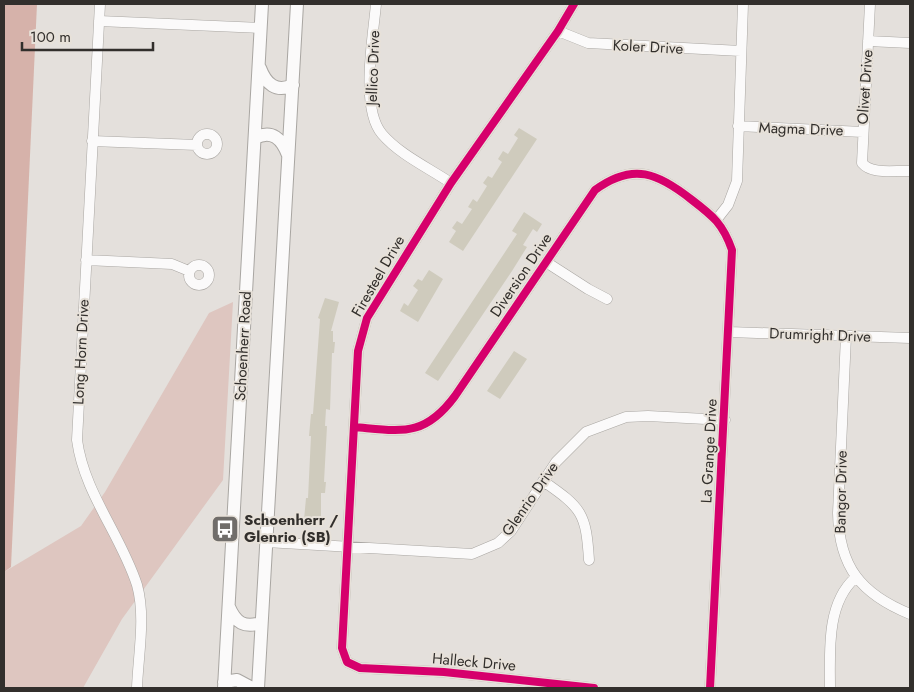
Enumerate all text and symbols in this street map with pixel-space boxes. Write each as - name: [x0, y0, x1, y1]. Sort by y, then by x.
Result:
- scale bar: [22, 20, 154, 52]
- text: 100 m: [30, 26, 71, 48]
- street label: Jellico Drive: [361, 30, 385, 108]
- street label: Koler Drive: [612, 34, 684, 60]
- street label: Olivet Drive: [851, 49, 879, 125]
- street label: Magma Drive: [758, 117, 844, 141]
- street label: Diversion Drive: [485, 228, 557, 321]
- street label: Firesteel Drive: [346, 231, 410, 321]
- street label: Schoenherr Road: [229, 291, 257, 401]
- street label: Long Horn Drive: [67, 298, 95, 405]
- street label: Drumright Drive: [769, 322, 872, 348]
- street label: La Grange Drive: [695, 398, 723, 504]
- street label: Bangor Drive: [829, 450, 853, 534]
- street label: Glenrio Drive: [496, 457, 564, 540]
- place label: Schoenherr / Glenrio (SB): [244, 509, 338, 548]
- bus stop icon: Schoenherr / Glenrio (SB): [210, 514, 240, 544]
- street label: Halleck Drive: [431, 647, 517, 677]

